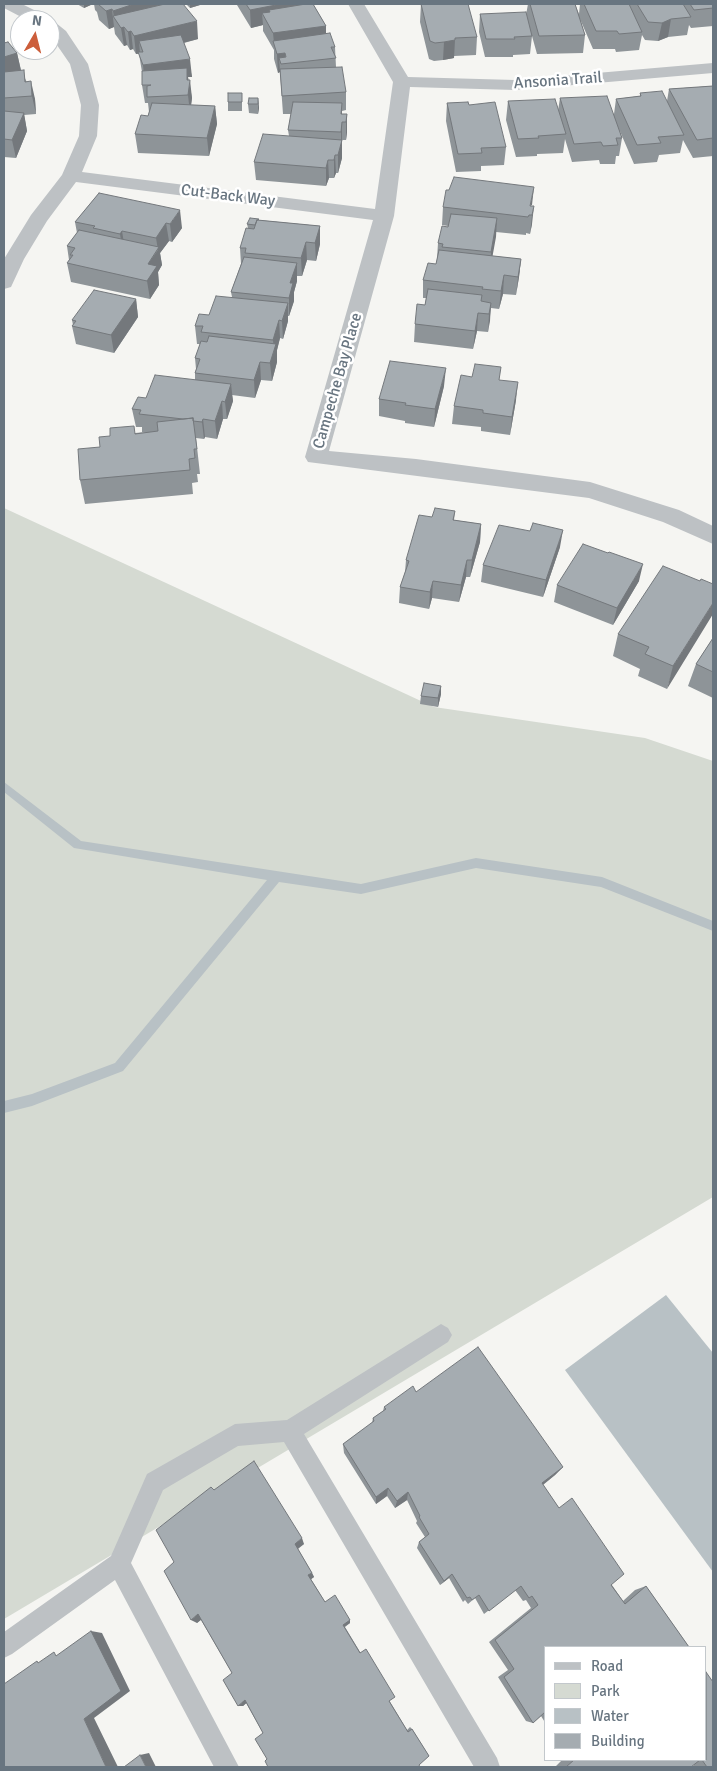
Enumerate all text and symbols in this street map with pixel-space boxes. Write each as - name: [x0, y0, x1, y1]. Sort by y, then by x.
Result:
- north arrow: [10, 10, 60, 60]
- text: N: [31, 12, 43, 30]
- street label: Ansonia Trail: [513, 68, 603, 94]
- street label: Cut-Back Way: [180, 181, 276, 211]
- street label: Campeche Bay Place: [309, 311, 367, 451]
- legend: [544, 1646, 707, 1761]
- text: Road: [591, 1657, 623, 1675]
- text: Park: [591, 1682, 620, 1700]
- text: Water: [591, 1707, 629, 1725]
- text: Building: [591, 1732, 645, 1750]

